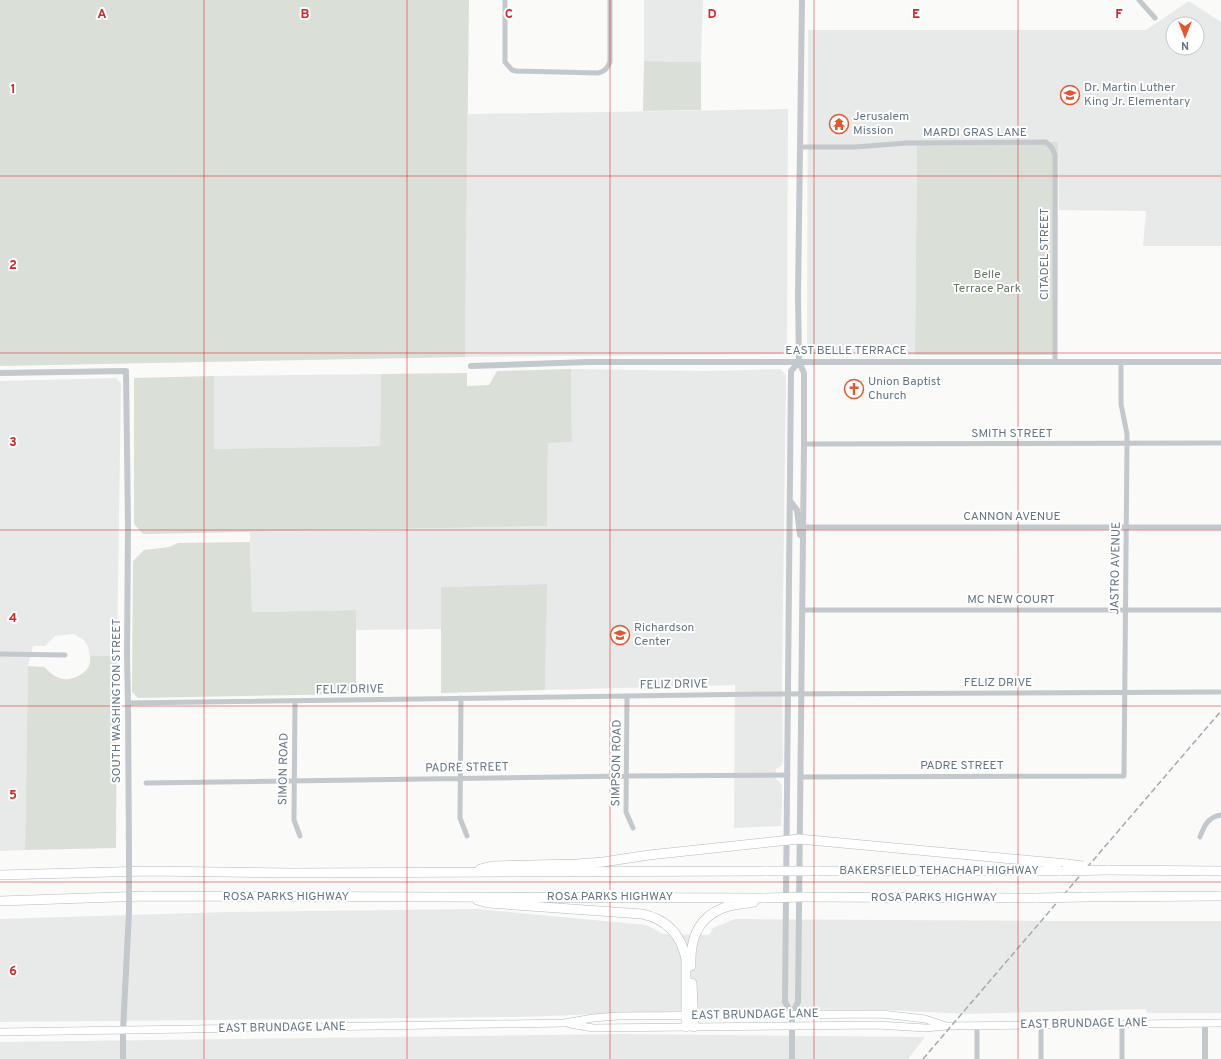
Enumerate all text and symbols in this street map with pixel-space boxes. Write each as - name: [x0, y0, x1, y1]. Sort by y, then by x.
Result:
- text: A: [97, 7, 107, 23]
- text: B: [301, 7, 310, 23]
- text: C: [505, 7, 513, 23]
- text: D: [707, 7, 717, 23]
- text: E: [912, 7, 920, 23]
- text: F: [1115, 7, 1123, 23]
- north arrow: [1165, 16, 1205, 56]
- text: N: [1181, 38, 1189, 52]
- place label: Dr. Martin Luther King Jr. Elementary: [1084, 80, 1190, 110]
- text: 1: [10, 82, 16, 98]
- school or university icon: Dr. Martin Luther King Jr. Elementary: [1059, 84, 1081, 106]
- place label: Jerusalem Mission: [853, 109, 909, 139]
- temple icon: Jerusalem Mission: [828, 113, 850, 135]
- street label: MARDI GRAS LANE: [923, 125, 1027, 141]
- street label: CITADEL STREET: [1037, 208, 1053, 300]
- text: 2: [9, 258, 17, 274]
- park label: Belle Terrace Park: [953, 267, 1021, 297]
- street label: EAST BELLE TERRACE: [785, 343, 907, 359]
- place label: Union Baptist Church: [868, 374, 941, 404]
- church icon: Union Baptist Church: [843, 378, 865, 400]
- street label: SMITH STREET: [971, 426, 1053, 442]
- text: 3: [9, 435, 17, 451]
- street label: CANNON AVENUE: [963, 509, 1061, 525]
- street label: JASTRO AVENUE: [1107, 522, 1125, 614]
- street label: MC NEW COURT: [967, 592, 1055, 608]
- text: 4: [9, 611, 17, 627]
- street label: SOUTH WASHINGTON STREET: [109, 619, 125, 783]
- place label: Richardson Center: [634, 620, 694, 650]
- school or university icon: Richardson Center: [609, 624, 631, 646]
- street label: FELIZ DRIVE: [964, 675, 1032, 691]
- street label: FELIZ DRIVE: [640, 676, 708, 694]
- street label: FELIZ DRIVE: [316, 681, 384, 699]
- street label: SIMPSON ROAD: [608, 719, 626, 807]
- street label: SIMON ROAD: [275, 733, 293, 805]
- street label: PADRE STREET: [920, 758, 1004, 774]
- street label: PADRE STREET: [425, 759, 509, 777]
- text: 5: [9, 788, 17, 804]
- street label: BAKERSFIELD TEHACHAPI HIGHWAY: [839, 863, 1039, 879]
- street label: ROSA PARKS HIGHWAY: [223, 889, 350, 905]
- street label: ROSA PARKS HIGHWAY: [547, 889, 674, 905]
- street label: ROSA PARKS HIGHWAY: [871, 890, 998, 906]
- text: 6: [9, 964, 17, 980]
- street label: EAST BRUNDAGE LANE: [691, 1006, 819, 1024]
- street label: EAST BRUNDAGE LANE: [1020, 1015, 1148, 1033]
- street label: EAST BRUNDAGE LANE: [218, 1019, 346, 1037]

